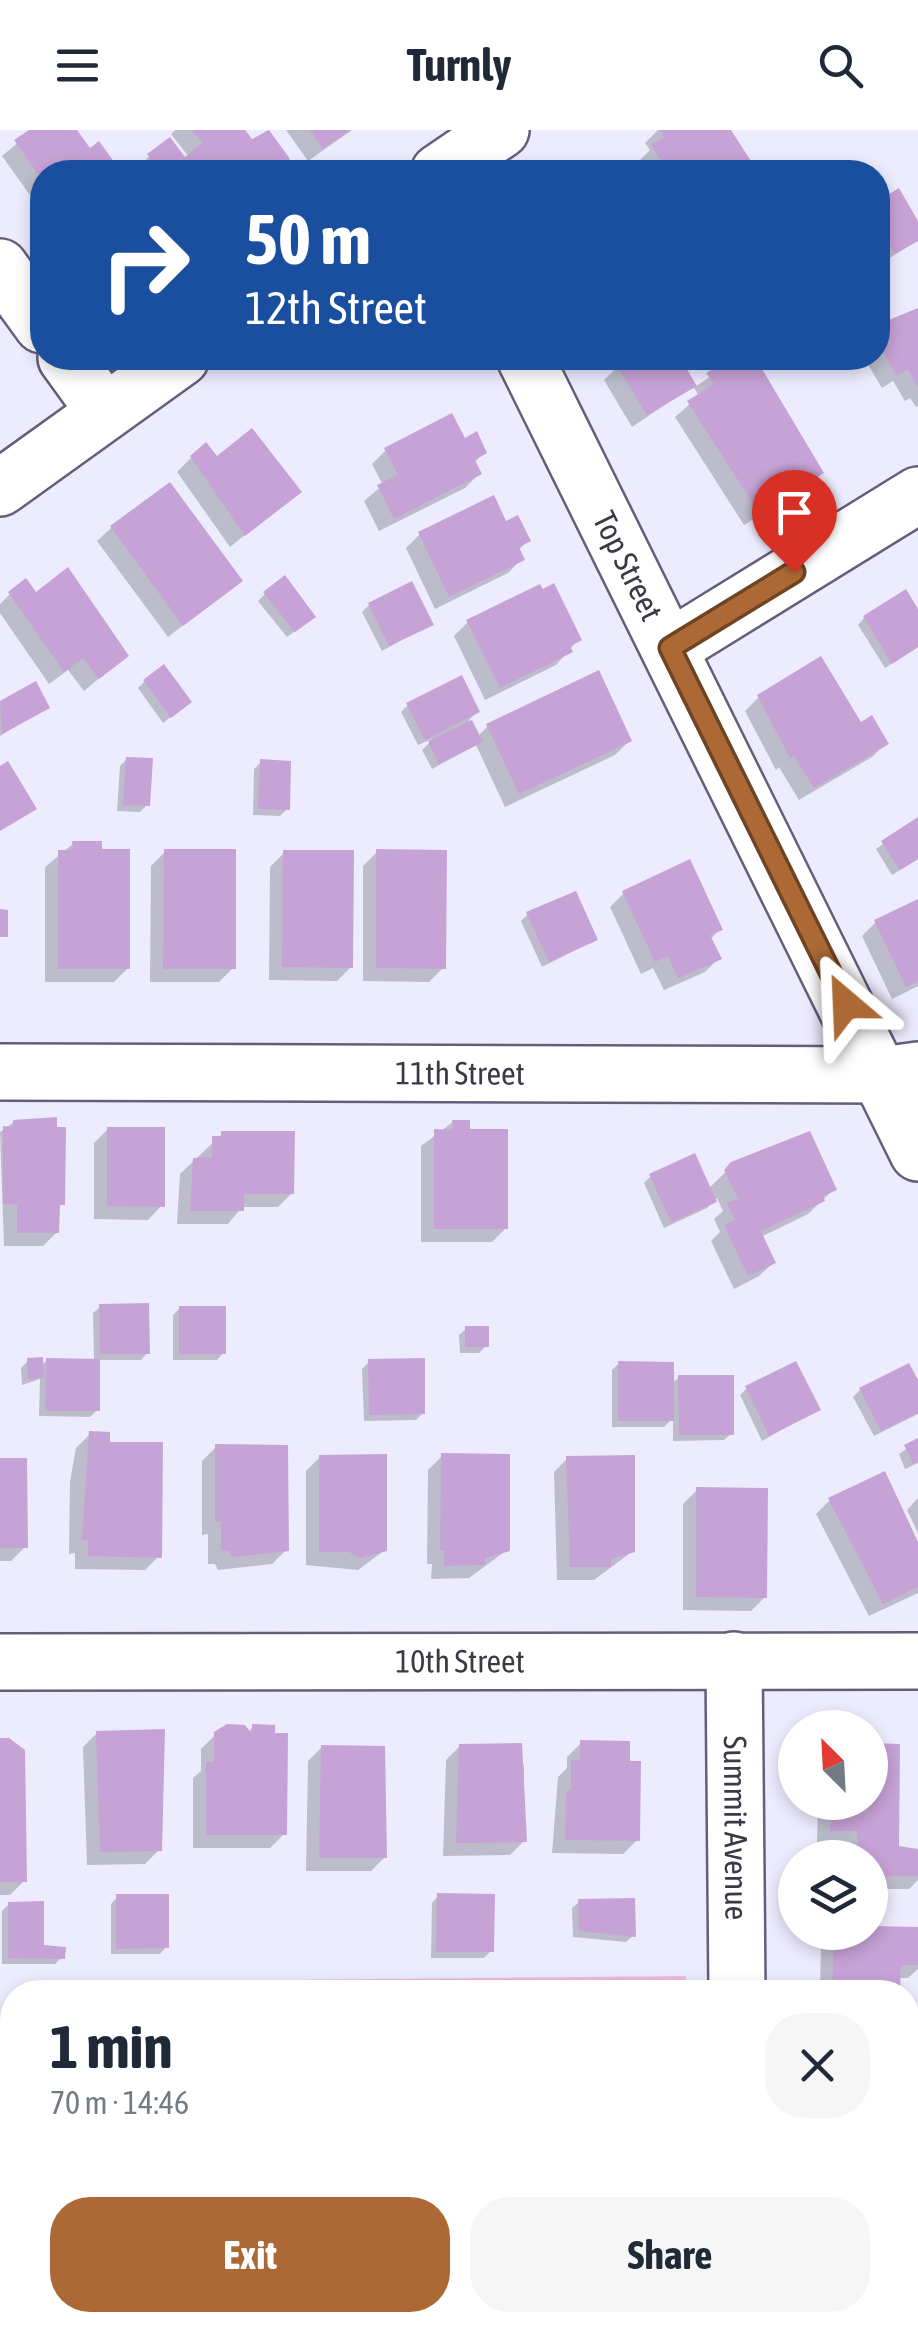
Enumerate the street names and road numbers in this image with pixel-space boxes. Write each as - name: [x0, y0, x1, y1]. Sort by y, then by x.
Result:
- street label: Top Street: [586, 505, 671, 626]
- street label: 11th Street: [395, 1054, 525, 1092]
- street label: 10th Street: [395, 1642, 525, 1680]
- street label: Summit Avenue: [717, 1736, 755, 1920]

